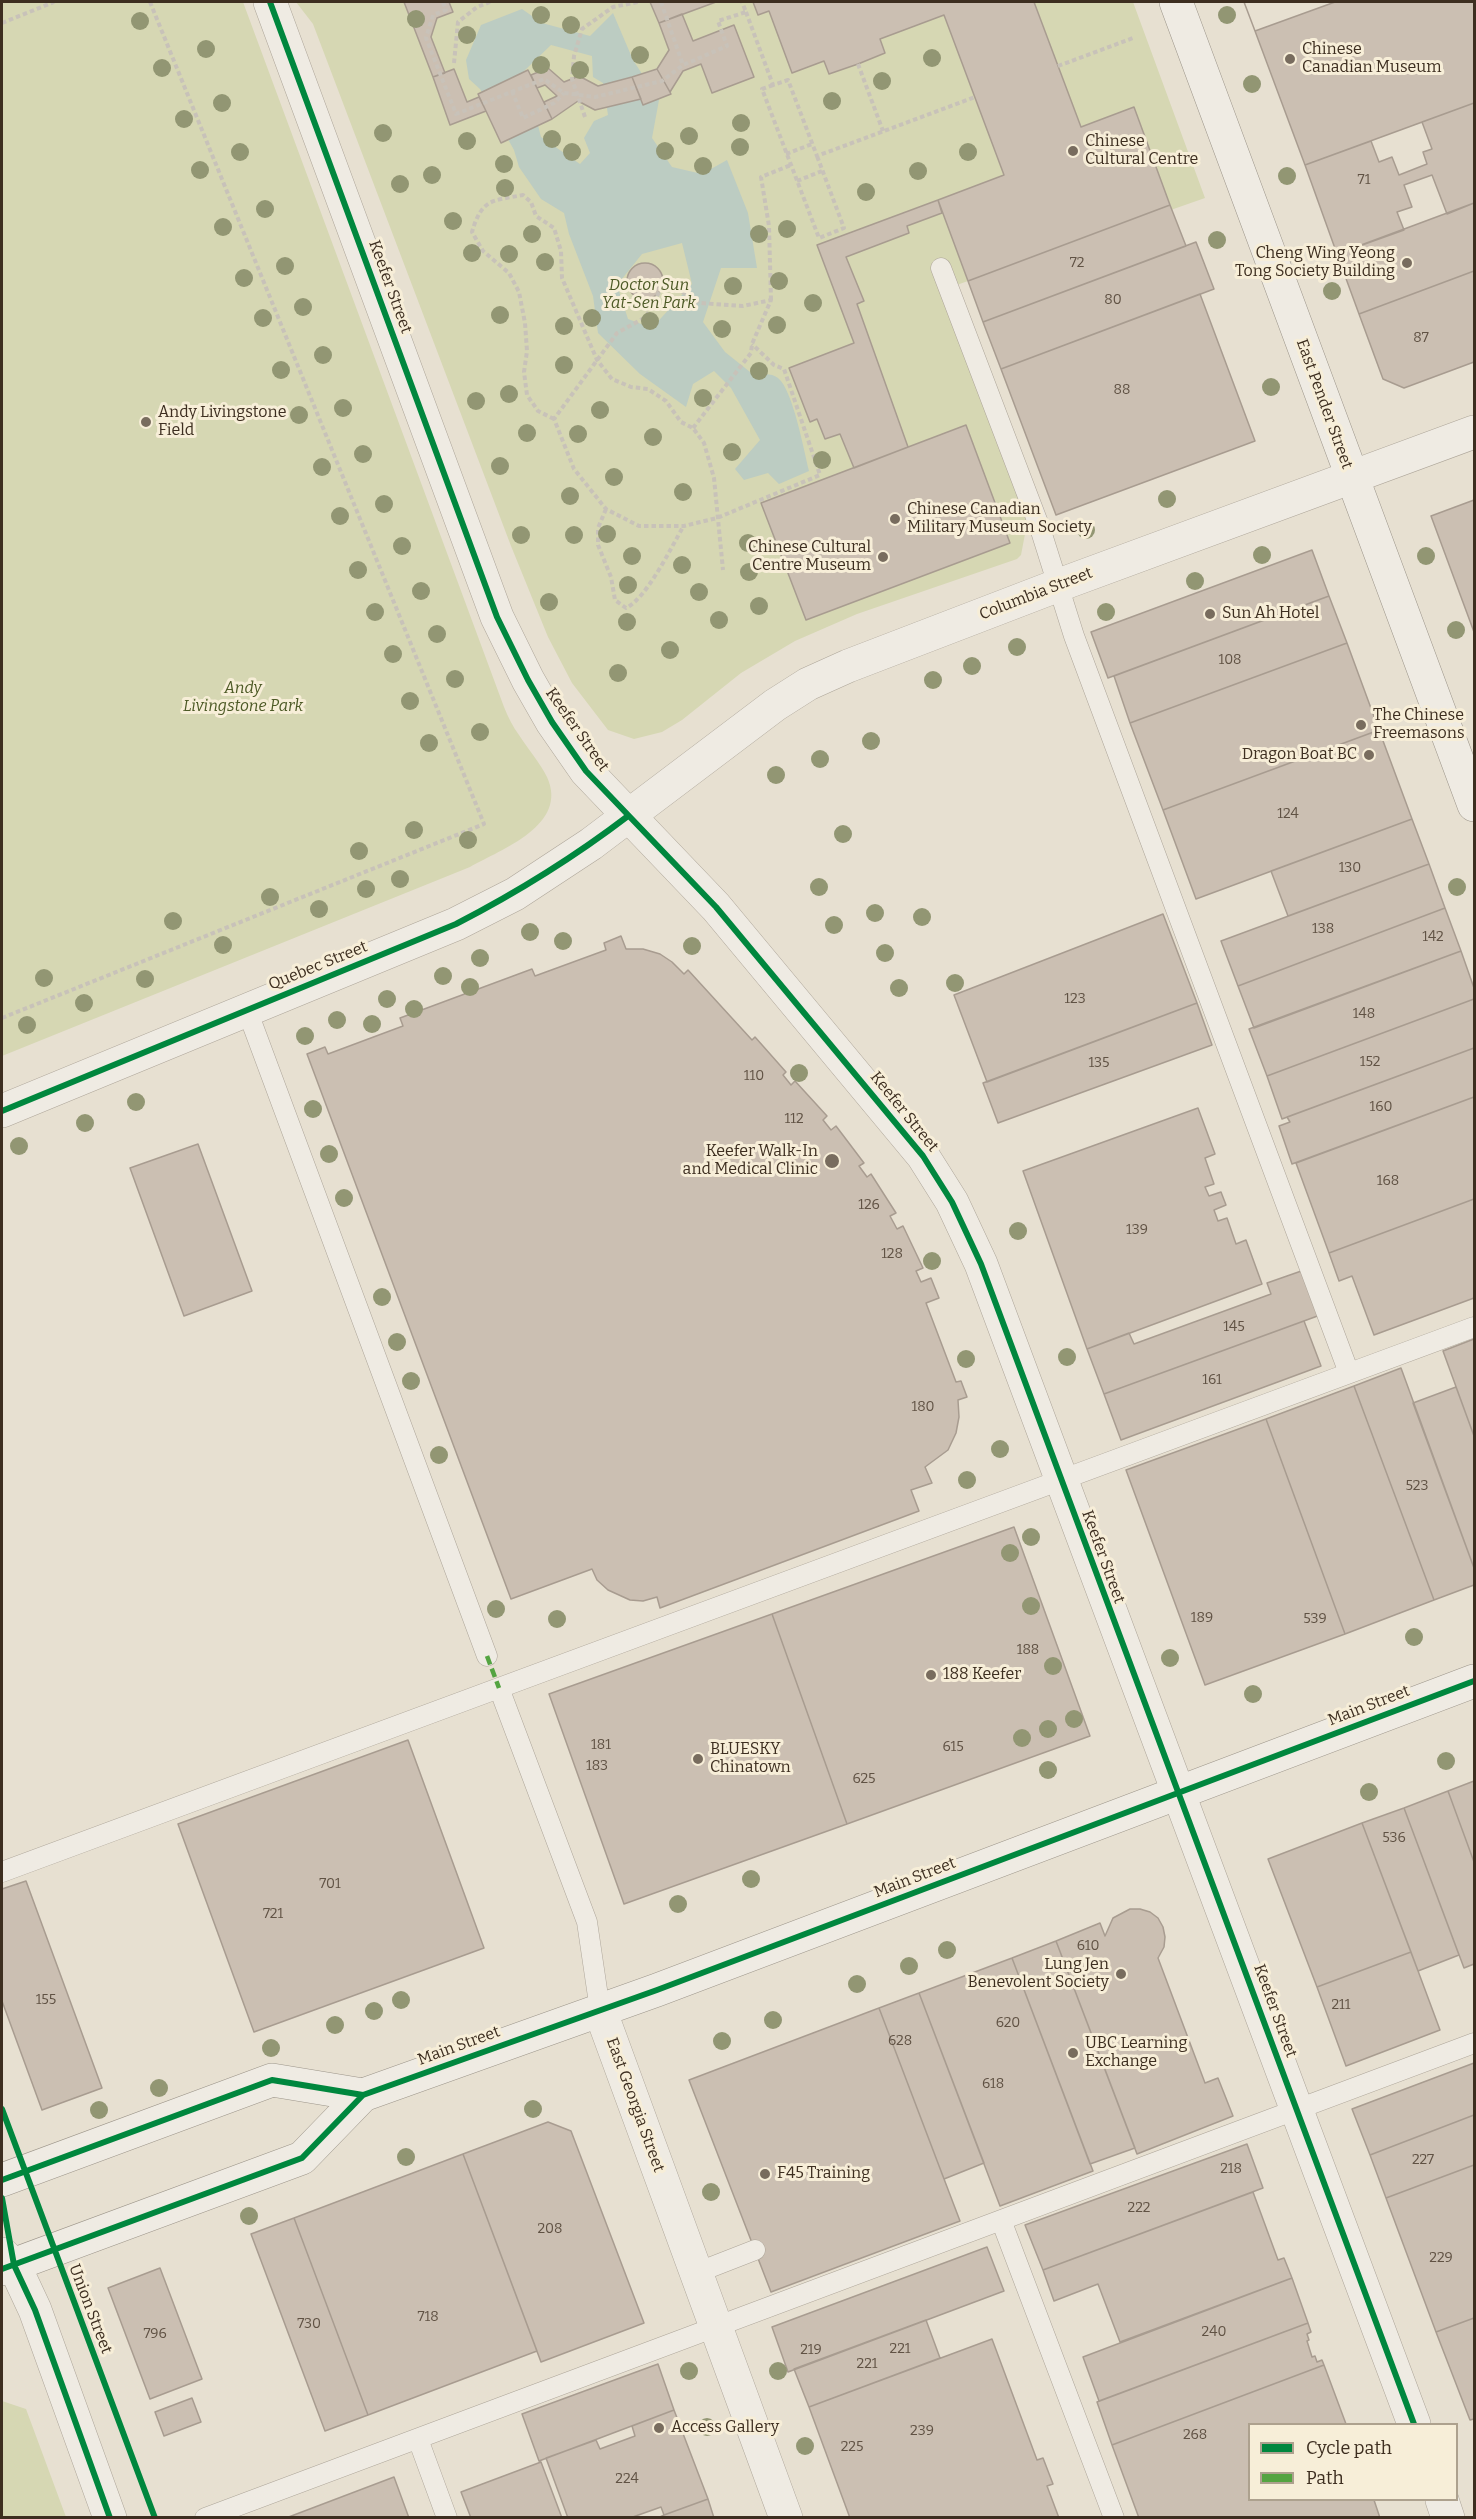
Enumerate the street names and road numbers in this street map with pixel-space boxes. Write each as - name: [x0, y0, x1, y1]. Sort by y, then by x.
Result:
- street label: Keefer Street: [364, 238, 416, 336]
- street label: East Pender Street: [1292, 336, 1356, 472]
- street label: Columbia Street: [977, 564, 1095, 624]
- street label: Keefer Street: [541, 684, 613, 776]
- street label: Quebec Street: [266, 937, 370, 995]
- street label: Keefer Street: [866, 1068, 942, 1156]
- street label: Keefer Street: [1077, 1508, 1129, 1606]
- street label: Main Street: [1325, 1682, 1413, 1730]
- street label: Main Street: [871, 1854, 959, 1902]
- street label: Keefer Street: [1249, 1962, 1301, 2060]
- street label: Main Street: [415, 2022, 503, 2070]
- street label: East Georgia Street: [602, 2035, 668, 2175]
- street label: Union Street: [64, 2261, 116, 2357]

